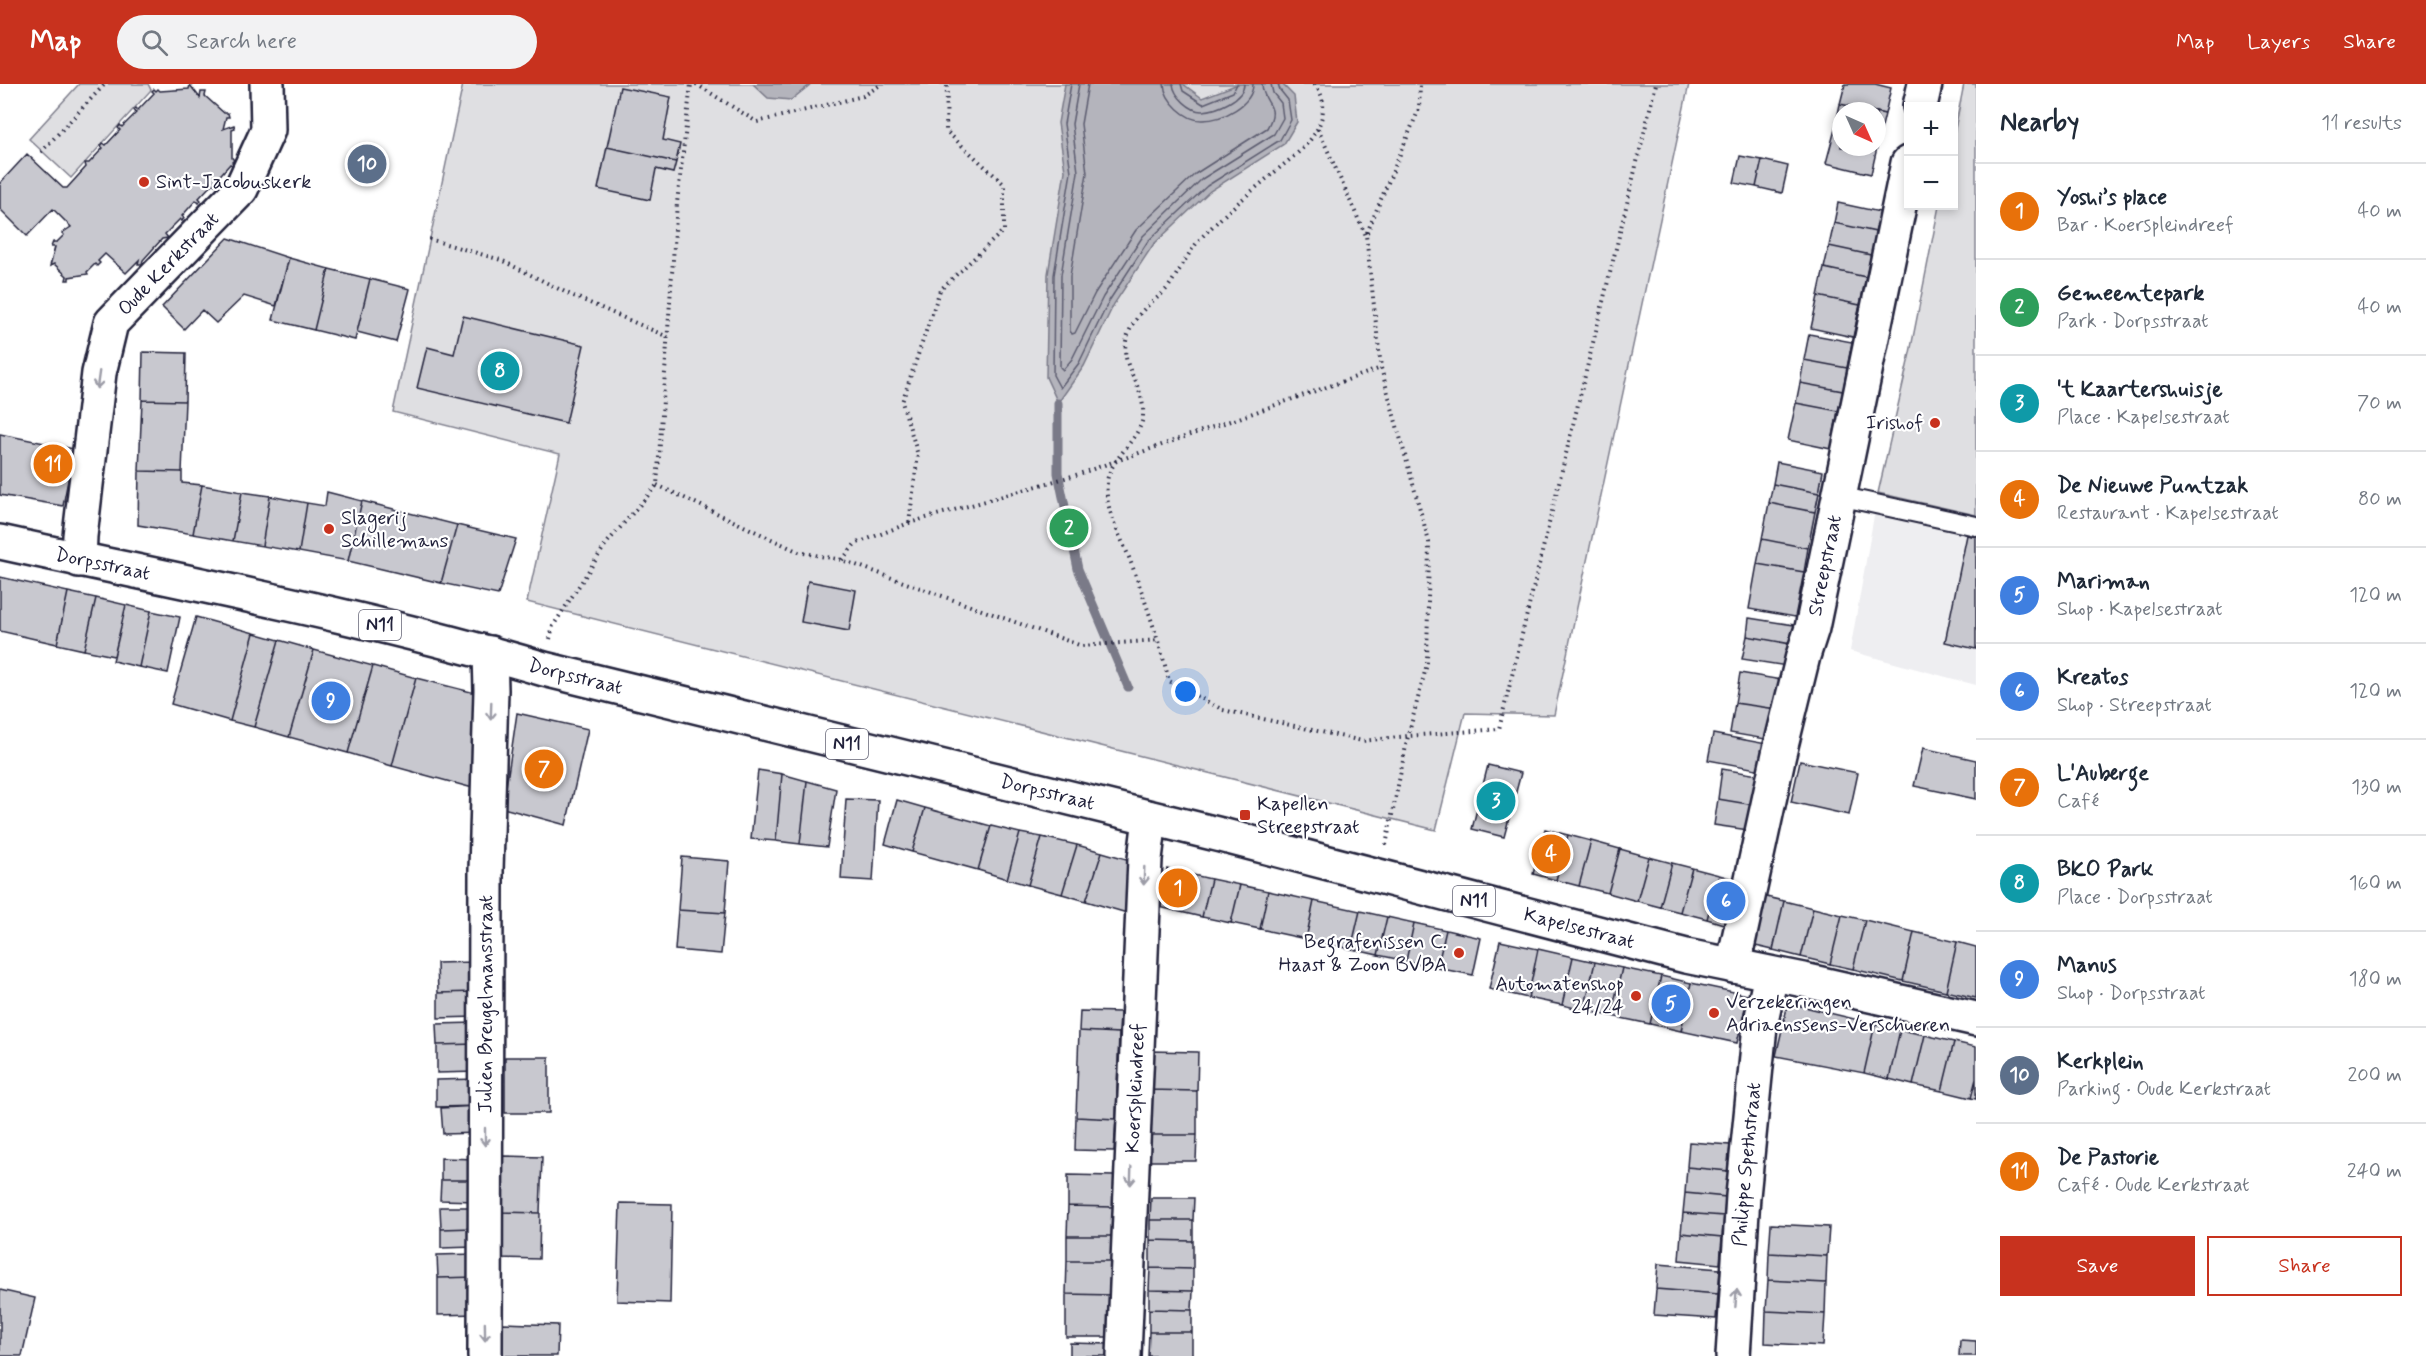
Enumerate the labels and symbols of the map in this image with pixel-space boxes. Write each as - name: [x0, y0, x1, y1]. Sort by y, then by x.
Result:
- north arrow: [1832, 102, 1886, 156]
- pin: 10: [348, 142, 386, 187]
- place label: Sint-Jacobuskerk: [156, 169, 311, 196]
- marker: Sint-Jacobuskerk: [137, 175, 151, 189]
- street label: Oude Kerkstraat: [112, 206, 225, 322]
- pin: 8: [480, 348, 520, 394]
- one-way arrow: [93, 369, 104, 389]
- place label: Irishof: [1866, 410, 1923, 437]
- marker: Irishof: [1928, 416, 1942, 430]
- pin: 11: [34, 442, 72, 487]
- place label: Slagerij Schillemans: [341, 505, 449, 555]
- pin: 2: [1050, 506, 1088, 550]
- street label: Streepstraat: [1801, 513, 1848, 619]
- marker: Slagerij Schillemans: [322, 522, 336, 536]
- street label: Dorpsstraat: [53, 541, 153, 587]
- road number: N11: [359, 610, 401, 640]
- street label: Dorpsstraat: [525, 652, 625, 701]
- your location: [1171, 677, 1200, 706]
- pin: 9: [312, 678, 350, 724]
- one-way arrow: [485, 701, 496, 720]
- road number: N11: [826, 729, 868, 759]
- pin: 7: [524, 746, 564, 792]
- street label: Dorpsstraat: [997, 768, 1097, 817]
- pin: 3: [1476, 778, 1516, 824]
- place label: Kapellen Streepstraat: [1257, 791, 1360, 841]
- marker: Kapellen Streepstraat: [1238, 808, 1252, 822]
- pin: 4: [1532, 832, 1570, 876]
- one-way arrow: [1138, 866, 1149, 886]
- pin: 1: [1158, 866, 1198, 910]
- pin: 6: [1706, 878, 1746, 924]
- road number: N11: [1453, 886, 1495, 916]
- street label: Julien Breugelmansstraat: [472, 895, 499, 1113]
- street label: Kapelsestraat: [1521, 901, 1638, 956]
- place label: Begrafenissen C. Haast & Zoon BVBA: [1278, 929, 1447, 979]
- marker: Begrafenissen C. Haast & Zoon BVBA: [1452, 946, 1466, 960]
- place label: Automatenshop 24/24: [1495, 971, 1624, 1021]
- pin: 5: [1652, 982, 1690, 1026]
- marker: Automatenshop 24/24: [1629, 989, 1643, 1003]
- place label: Verzekeringen Adriaenssens-Verschueren: [1726, 989, 1950, 1039]
- marker: Verzekeringen Adriaenssens-Verschueren: [1707, 1006, 1721, 1020]
- street label: Koerspleindreef: [1119, 1023, 1152, 1154]
- street label: Philippe Spethstraat: [1726, 1081, 1768, 1248]
- one-way arrow: [479, 1126, 491, 1146]
- one-way arrow: [1126, 1166, 1137, 1186]
- one-way arrow: [1731, 1288, 1742, 1308]
- one-way arrow: [479, 1321, 491, 1341]

